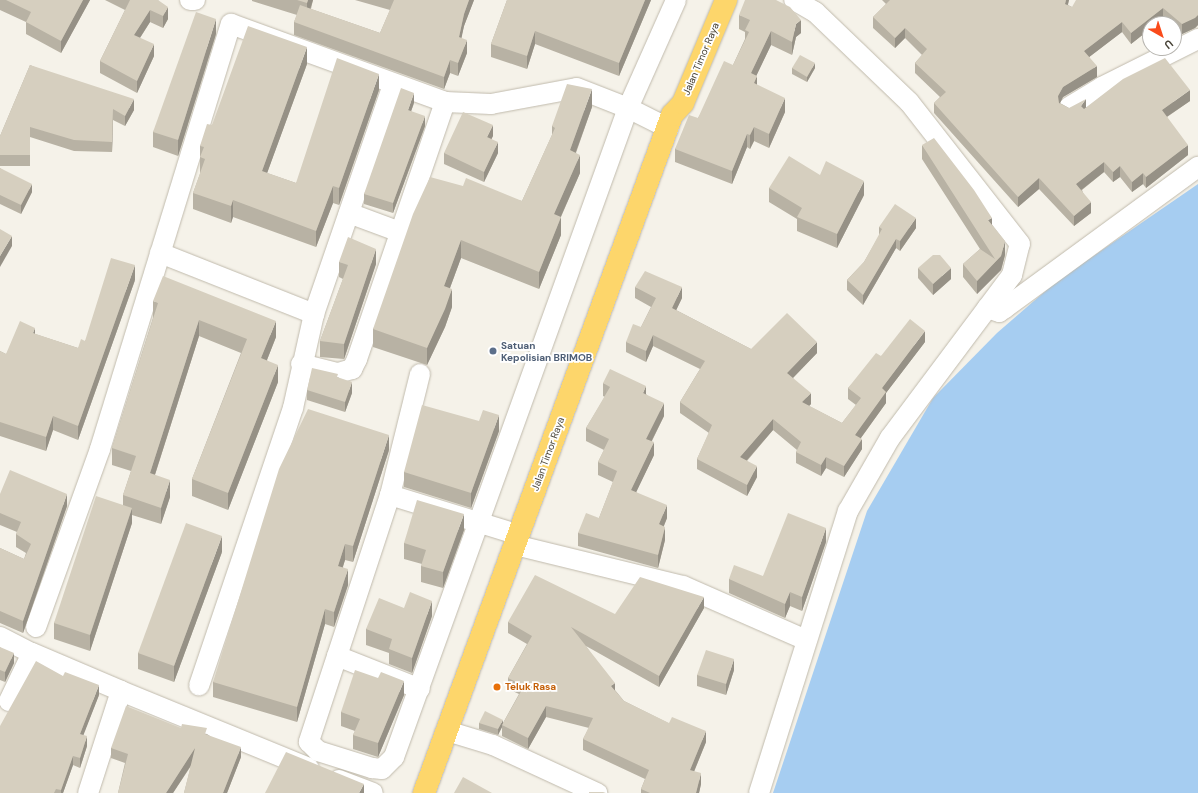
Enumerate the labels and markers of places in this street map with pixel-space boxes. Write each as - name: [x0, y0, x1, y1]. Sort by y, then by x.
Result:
- place label: Satuan Kepolisian BRIMOB: [501, 339, 592, 362]
- marker: Satuan Kepolisian BRIMOB: [488, 346, 498, 356]
- place label: Teluk Rasa: [505, 681, 556, 693]
- marker: Teluk Rasa: [492, 682, 502, 692]

